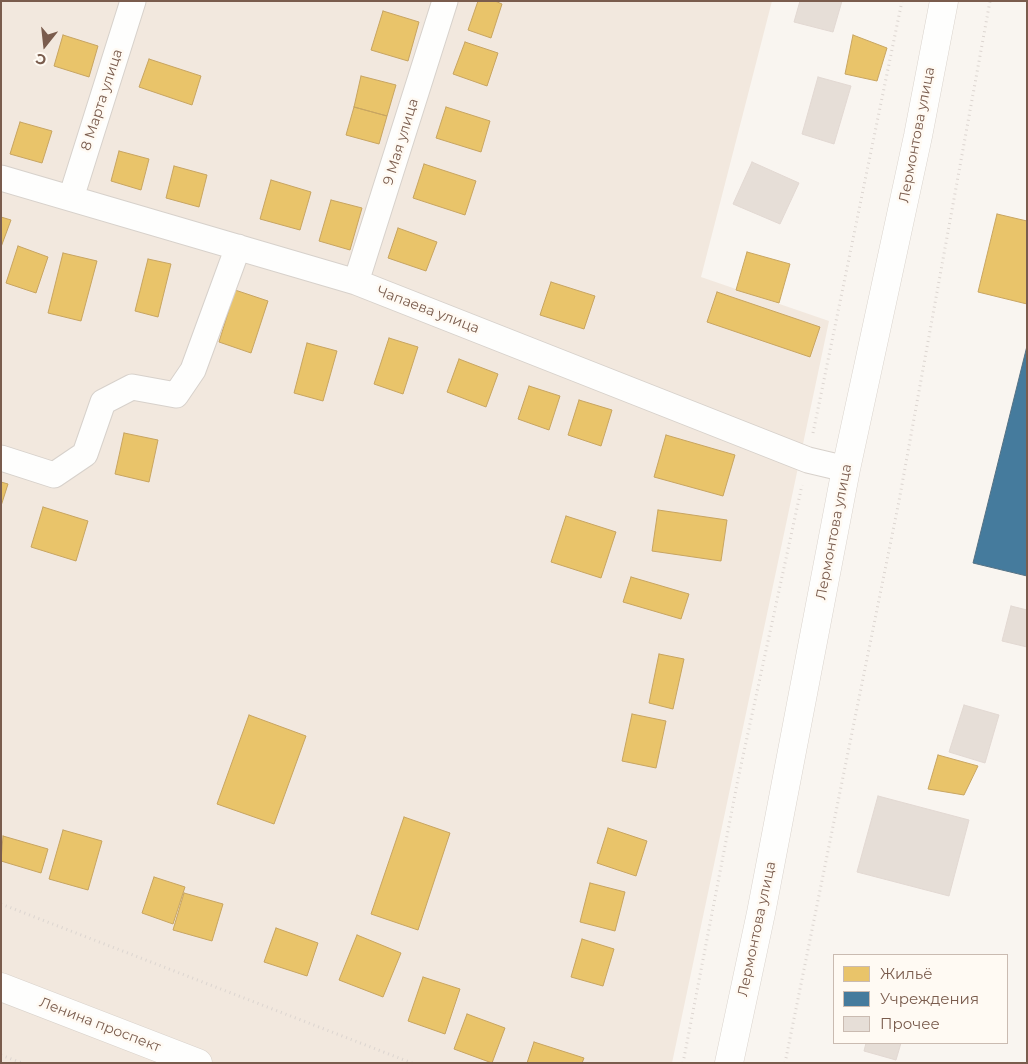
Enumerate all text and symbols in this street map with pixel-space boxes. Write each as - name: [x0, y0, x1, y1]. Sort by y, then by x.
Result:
- north arrow: [20, 20, 70, 70]
- street label: 8 Марта улица: [78, 47, 126, 153]
- text: С: [34, 49, 48, 69]
- street label: Лермонтова улица: [896, 66, 938, 204]
- street label: 9 Мая улица: [380, 97, 422, 187]
- street label: Чапаева улица: [374, 283, 482, 337]
- street label: Лермонтова улица: [813, 463, 855, 601]
- street label: Лермонтова улица: [734, 860, 780, 998]
- legend: [833, 954, 1008, 1044]
- text: Жильё: [880, 964, 933, 983]
- text: Учреждения: [880, 989, 979, 1008]
- street label: Ленина проспект: [37, 994, 163, 1056]
- text: Прочее: [880, 1014, 940, 1033]

